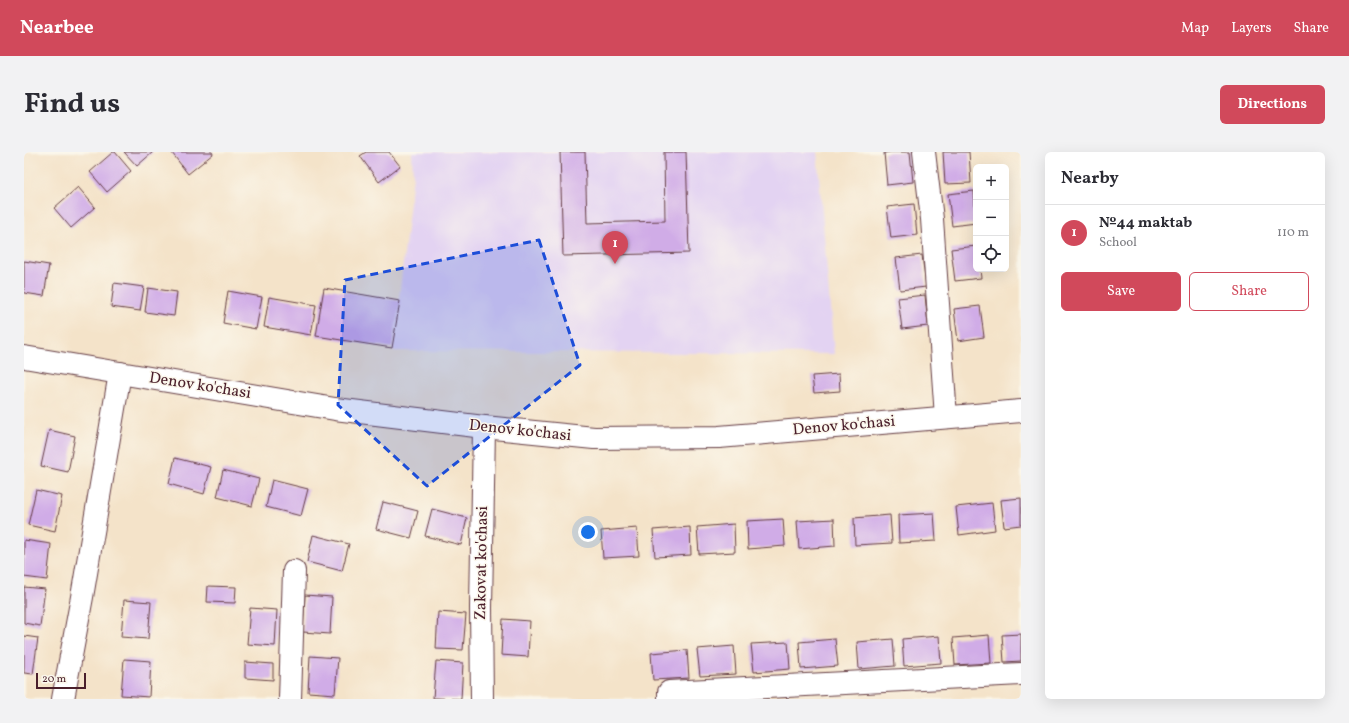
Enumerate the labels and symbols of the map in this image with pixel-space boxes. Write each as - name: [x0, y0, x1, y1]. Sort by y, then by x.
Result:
- pin: 1: [602, 231, 628, 264]
- street label: Denov ko'chasi: [147, 367, 253, 405]
- street label: Denov ko'chasi: [792, 411, 896, 441]
- street label: Denov ko'chasi: [468, 415, 573, 447]
- street label: Zakovat ko'chasi: [470, 505, 494, 620]
- your location: [578, 522, 598, 542]
- scale bar: [36, 671, 86, 690]

